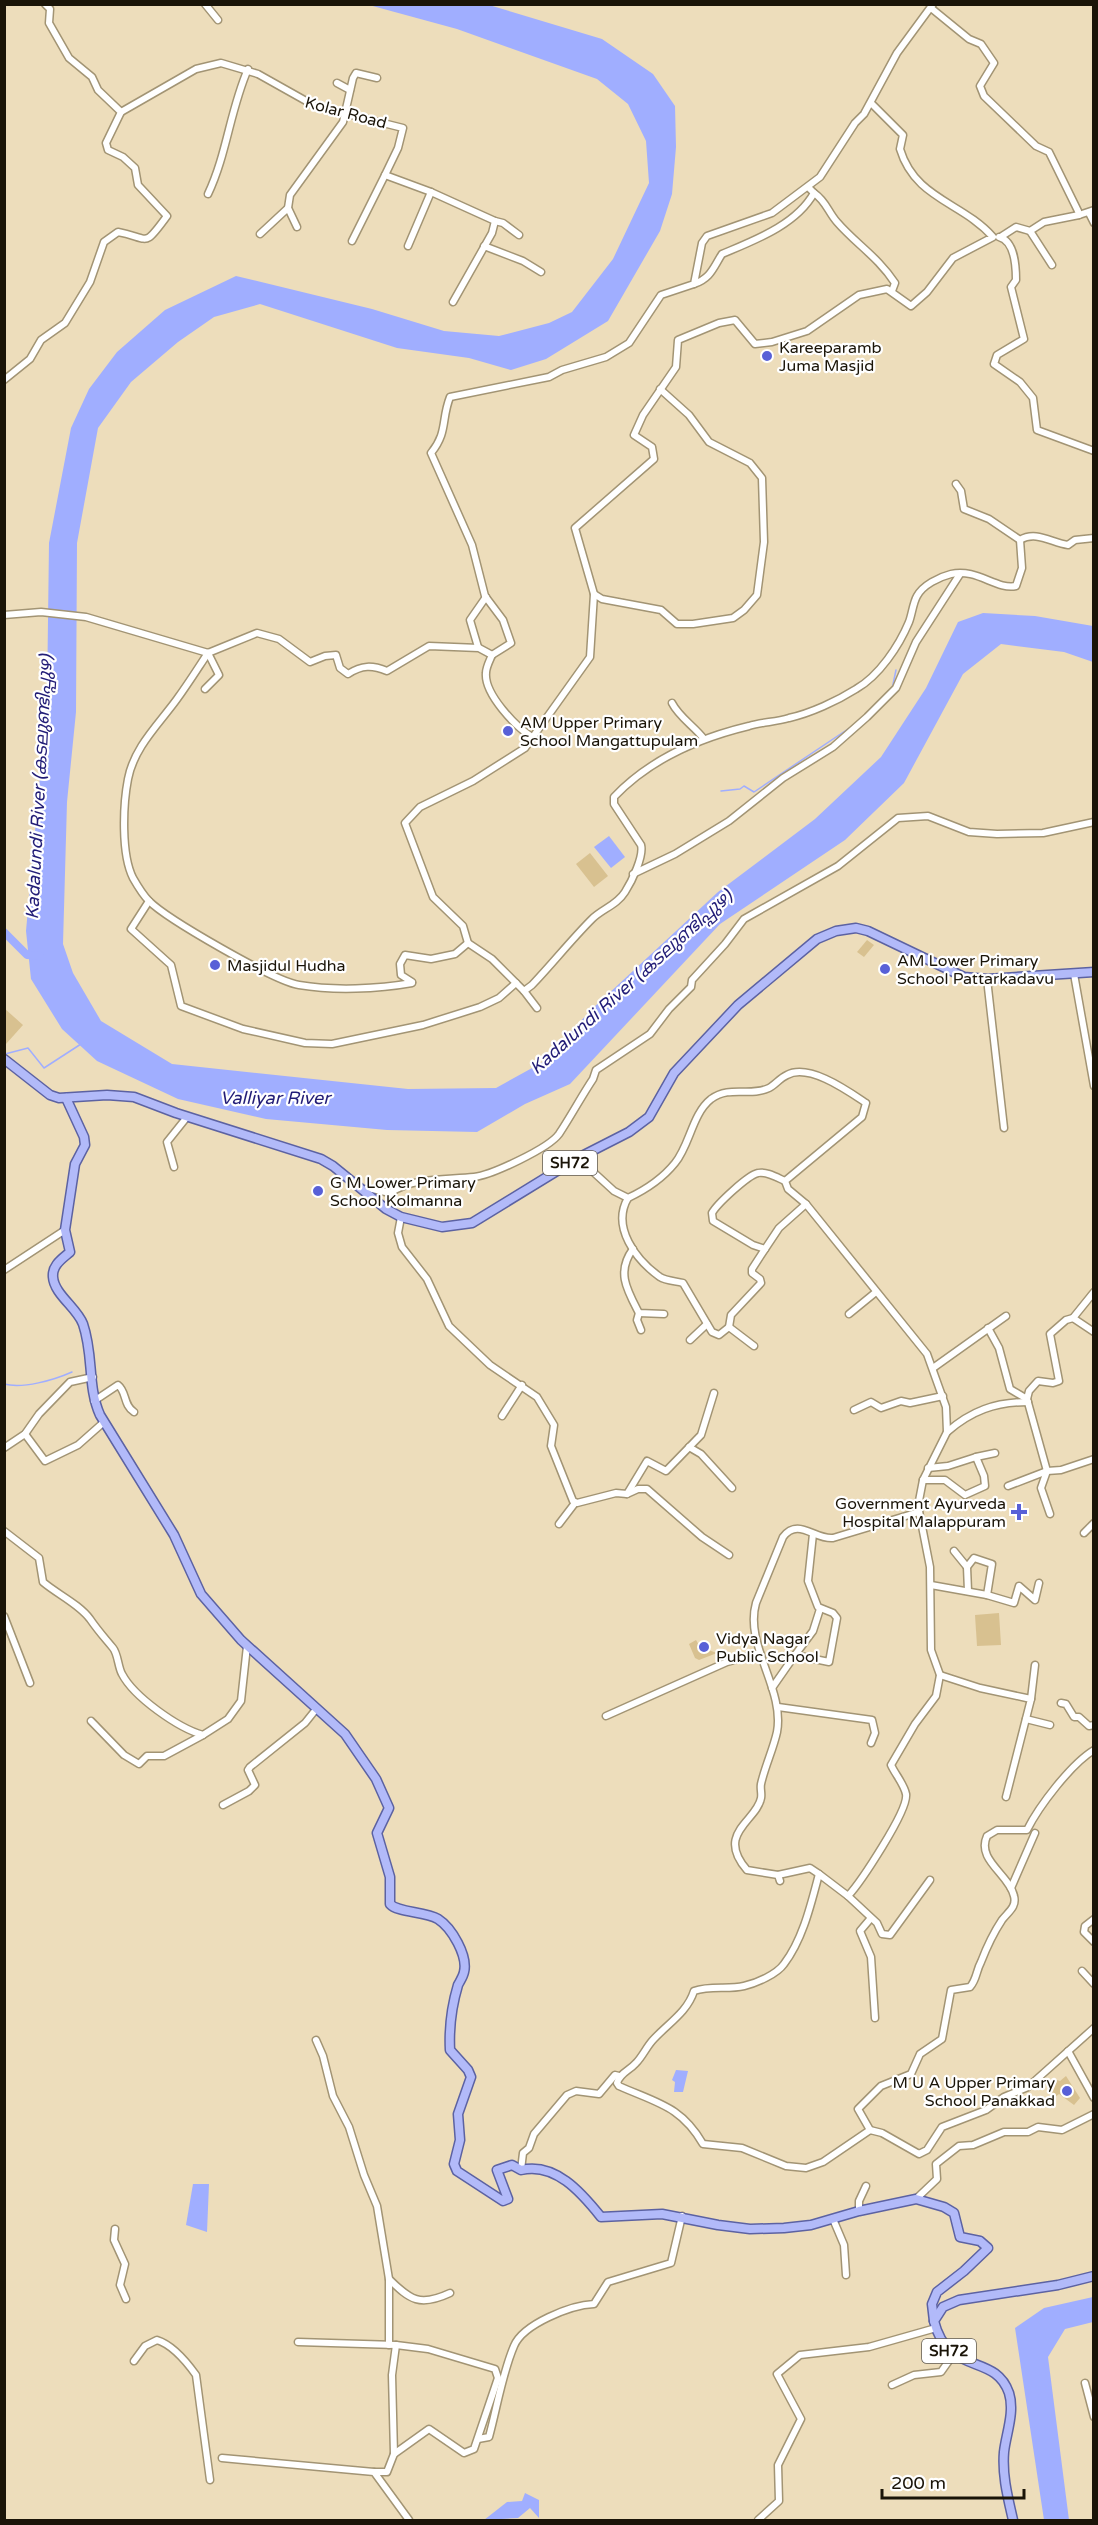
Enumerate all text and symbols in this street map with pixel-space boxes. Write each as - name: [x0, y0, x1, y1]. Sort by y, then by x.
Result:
- street label: Kolar Road: [303, 92, 389, 133]
- place label: Kareeparamb Juma Masjid: [779, 338, 882, 376]
- marker: Kareeparamb Juma Masjid: [760, 349, 774, 363]
- water label: Kadalundi River (കടലുണ്ടിപ്പുഴ): [21, 653, 58, 920]
- place label: AM Upper Primary School Mangattupulam: [520, 713, 698, 751]
- marker: AM Upper Primary School Mangattupulam: [501, 724, 515, 738]
- water label: Kadalundi River (കടലുണ്ടിപ്പുഴ): [525, 884, 739, 1080]
- place label: AM Lower Primary School Pattarkadavu: [897, 951, 1054, 989]
- place label: Masjidul Hudha: [227, 956, 346, 976]
- marker: Masjidul Hudha: [208, 958, 222, 972]
- marker: AM Lower Primary School Pattarkadavu: [878, 962, 892, 976]
- water label: Valliyar River: [220, 1087, 332, 1109]
- road number: SH72: [543, 1151, 597, 1175]
- place label: G M Lower Primary School Kolmanna: [330, 1173, 476, 1211]
- marker: G M Lower Primary School Kolmanna: [311, 1184, 325, 1198]
- place label: Government Ayurveda Hospital Malappuram: [835, 1494, 1006, 1532]
- marker: Government Ayurveda Hospital Malappuram: [1010, 1503, 1028, 1521]
- place label: Vidya Nagar Public School: [716, 1629, 819, 1667]
- marker: Vidya Nagar Public School: [697, 1640, 711, 1654]
- place label: M U A Upper Primary School Panakkad: [892, 2073, 1055, 2111]
- marker: M U A Upper Primary School Panakkad: [1060, 2084, 1074, 2098]
- road number: SH72: [922, 2339, 976, 2363]
- scale bar: [882, 2462, 1024, 2500]
- text: 200 m: [891, 2472, 946, 2494]

